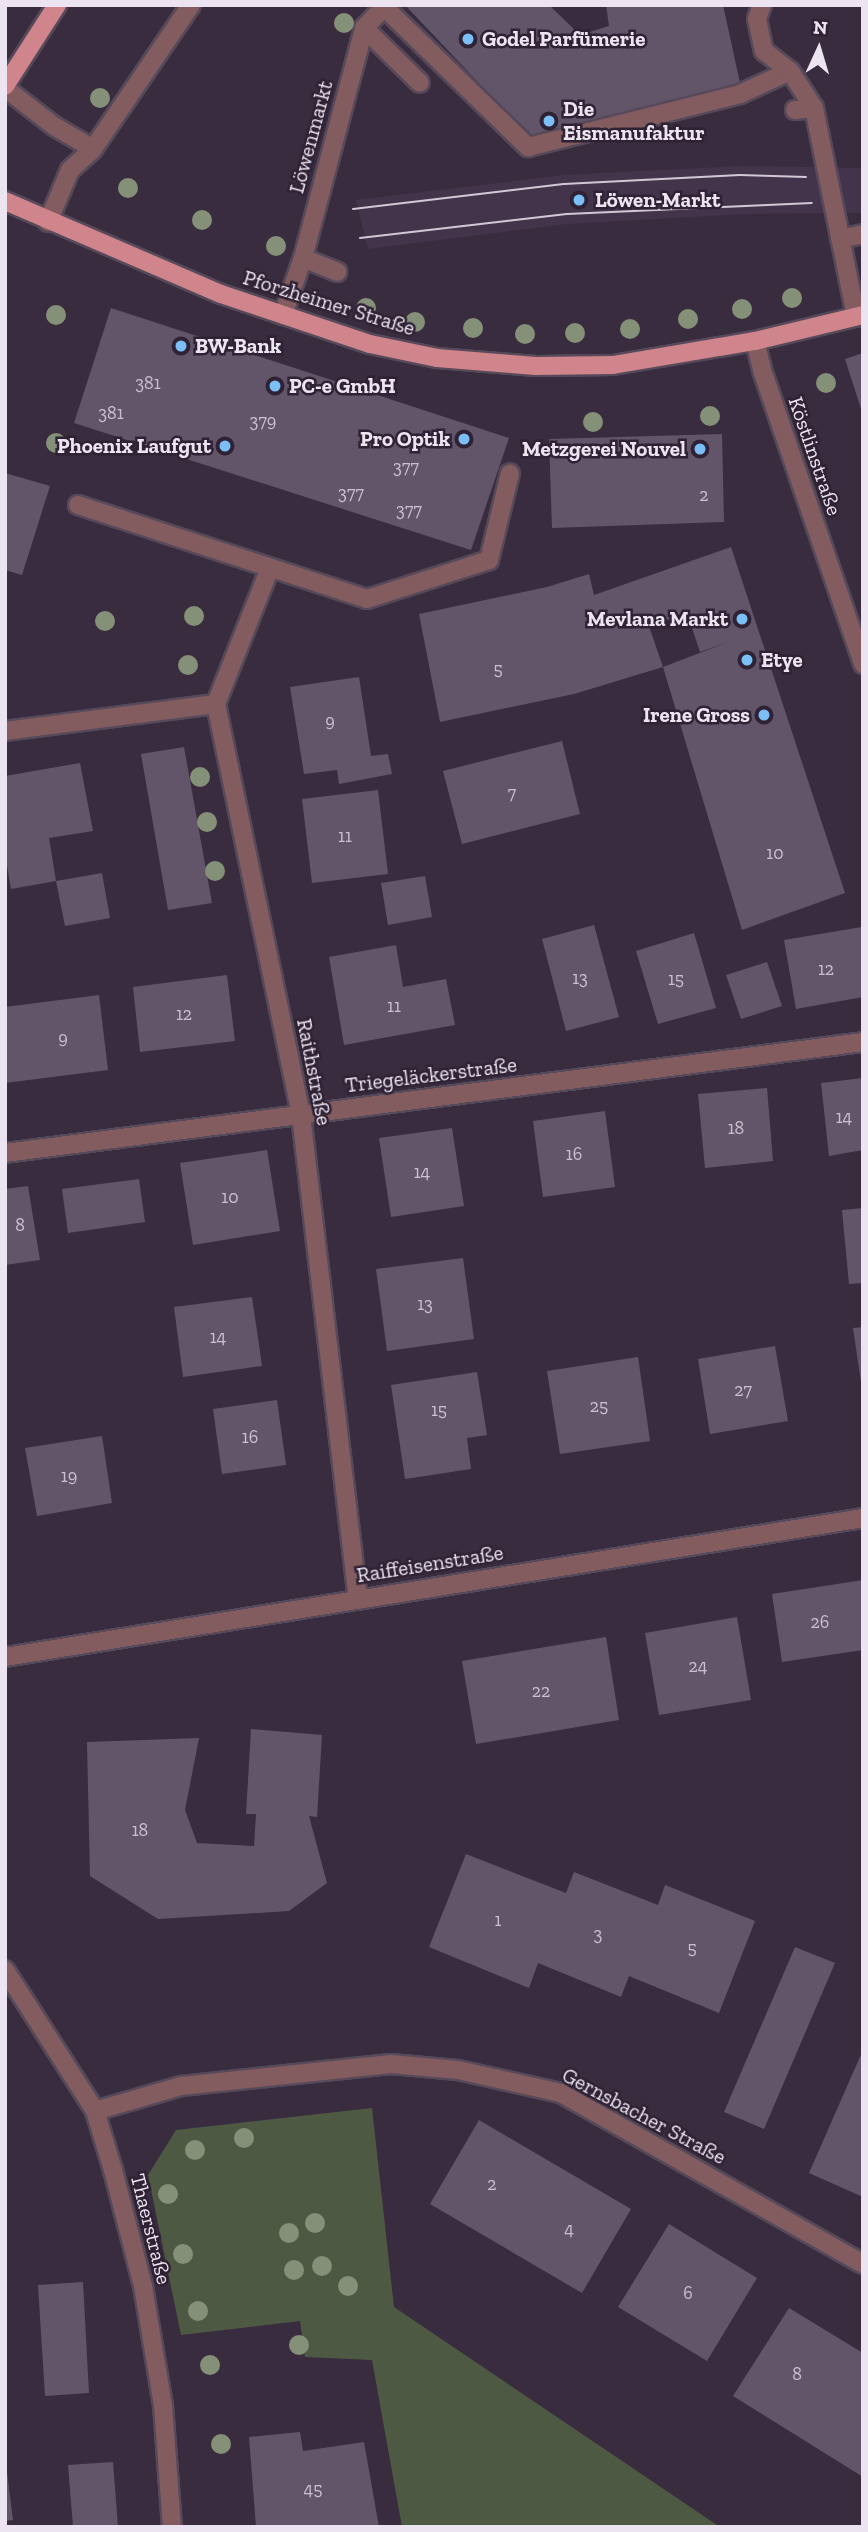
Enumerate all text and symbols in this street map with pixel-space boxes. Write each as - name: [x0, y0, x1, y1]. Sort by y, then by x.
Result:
- north arrow: [784, 14, 854, 84]
- text: N: [812, 16, 829, 40]
- place label: Godel Parfümerie: [482, 26, 645, 52]
- marker: Godel Parfümerie: [460, 31, 476, 47]
- street label: Löwenmarkt: [284, 78, 338, 196]
- place label: Die Eismanufaktur: [563, 96, 704, 146]
- marker: Die Eismanufaktur: [541, 113, 557, 129]
- place label: Löwen-Markt: [595, 187, 720, 213]
- marker: Löwen-Markt: [569, 190, 589, 210]
- street label: Pforzheimer Straße: [240, 265, 418, 341]
- place label: BW-Bank: [195, 333, 281, 359]
- marker: BW-Bank: [173, 338, 189, 354]
- house number: 381: [135, 372, 161, 394]
- place label: PC-e GmbH: [289, 373, 396, 399]
- marker: PC-e GmbH: [267, 378, 283, 394]
- street label: Köstlinstraße: [783, 393, 847, 519]
- house number: 381: [98, 402, 124, 424]
- house number: 379: [250, 410, 276, 432]
- place label: Pro Optik: [360, 426, 450, 452]
- marker: Pro Optik: [456, 431, 472, 447]
- place label: Phoenix Laufgut: [57, 433, 211, 459]
- place label: Metzgerei Nouvel: [522, 436, 686, 462]
- marker: Phoenix Laufgut: [217, 438, 233, 454]
- marker: Metzgerei Nouvel: [692, 441, 708, 457]
- house number: 377: [393, 456, 419, 478]
- house number: 377: [338, 482, 364, 504]
- house number: 2: [699, 484, 709, 506]
- house number: 377: [396, 499, 422, 521]
- place label: Mevlana Markt: [587, 606, 728, 632]
- marker: Mevlana Markt: [734, 611, 750, 627]
- place label: Etye: [761, 647, 803, 673]
- marker: Etye: [739, 652, 755, 668]
- house number: 5: [493, 658, 503, 680]
- place label: Irene Gross: [643, 702, 750, 728]
- marker: Irene Gross: [756, 707, 772, 723]
- house number: 9: [325, 710, 335, 732]
- house number: 7: [508, 782, 516, 804]
- house number: 11: [338, 825, 352, 847]
- house number: 10: [766, 842, 784, 864]
- house number: 12: [818, 958, 834, 980]
- house number: 13: [572, 967, 588, 989]
- house number: 15: [668, 968, 684, 990]
- house number: 11: [387, 995, 401, 1017]
- house number: 12: [176, 1003, 192, 1025]
- street label: Raithstraße: [291, 1017, 337, 1127]
- house number: 9: [58, 1027, 68, 1049]
- street label: Triegeläckerstraße: [344, 1052, 518, 1098]
- house number: 14: [836, 1106, 852, 1128]
- house number: 18: [728, 1117, 744, 1139]
- house number: 16: [566, 1143, 582, 1165]
- house number: 14: [414, 1161, 430, 1183]
- house number: 10: [221, 1186, 239, 1208]
- house number: 8: [15, 1214, 25, 1236]
- house number: 13: [417, 1293, 433, 1315]
- house number: 14: [210, 1326, 226, 1348]
- house number: 27: [734, 1379, 752, 1401]
- house number: 25: [590, 1395, 608, 1417]
- house number: 15: [431, 1399, 447, 1421]
- house number: 16: [242, 1426, 258, 1448]
- house number: 19: [61, 1465, 77, 1487]
- street label: Raiffeisenstraße: [355, 1540, 505, 1588]
- house number: 26: [811, 1611, 829, 1633]
- house number: 24: [689, 1655, 707, 1677]
- house number: 22: [532, 1680, 550, 1702]
- house number: 18: [132, 1819, 148, 1841]
- house number: 1: [495, 1909, 501, 1931]
- house number: 3: [594, 1923, 602, 1945]
- house number: 5: [687, 1937, 697, 1959]
- street label: Gernsbacher Straße: [558, 2062, 730, 2170]
- street label: Thaerstraße: [125, 2171, 177, 2287]
- house number: 2: [487, 2173, 497, 2195]
- house number: 4: [564, 2218, 574, 2240]
- house number: 6: [683, 2282, 693, 2304]
- house number: 8: [792, 2363, 802, 2385]
- house number: 45: [304, 2478, 322, 2500]

